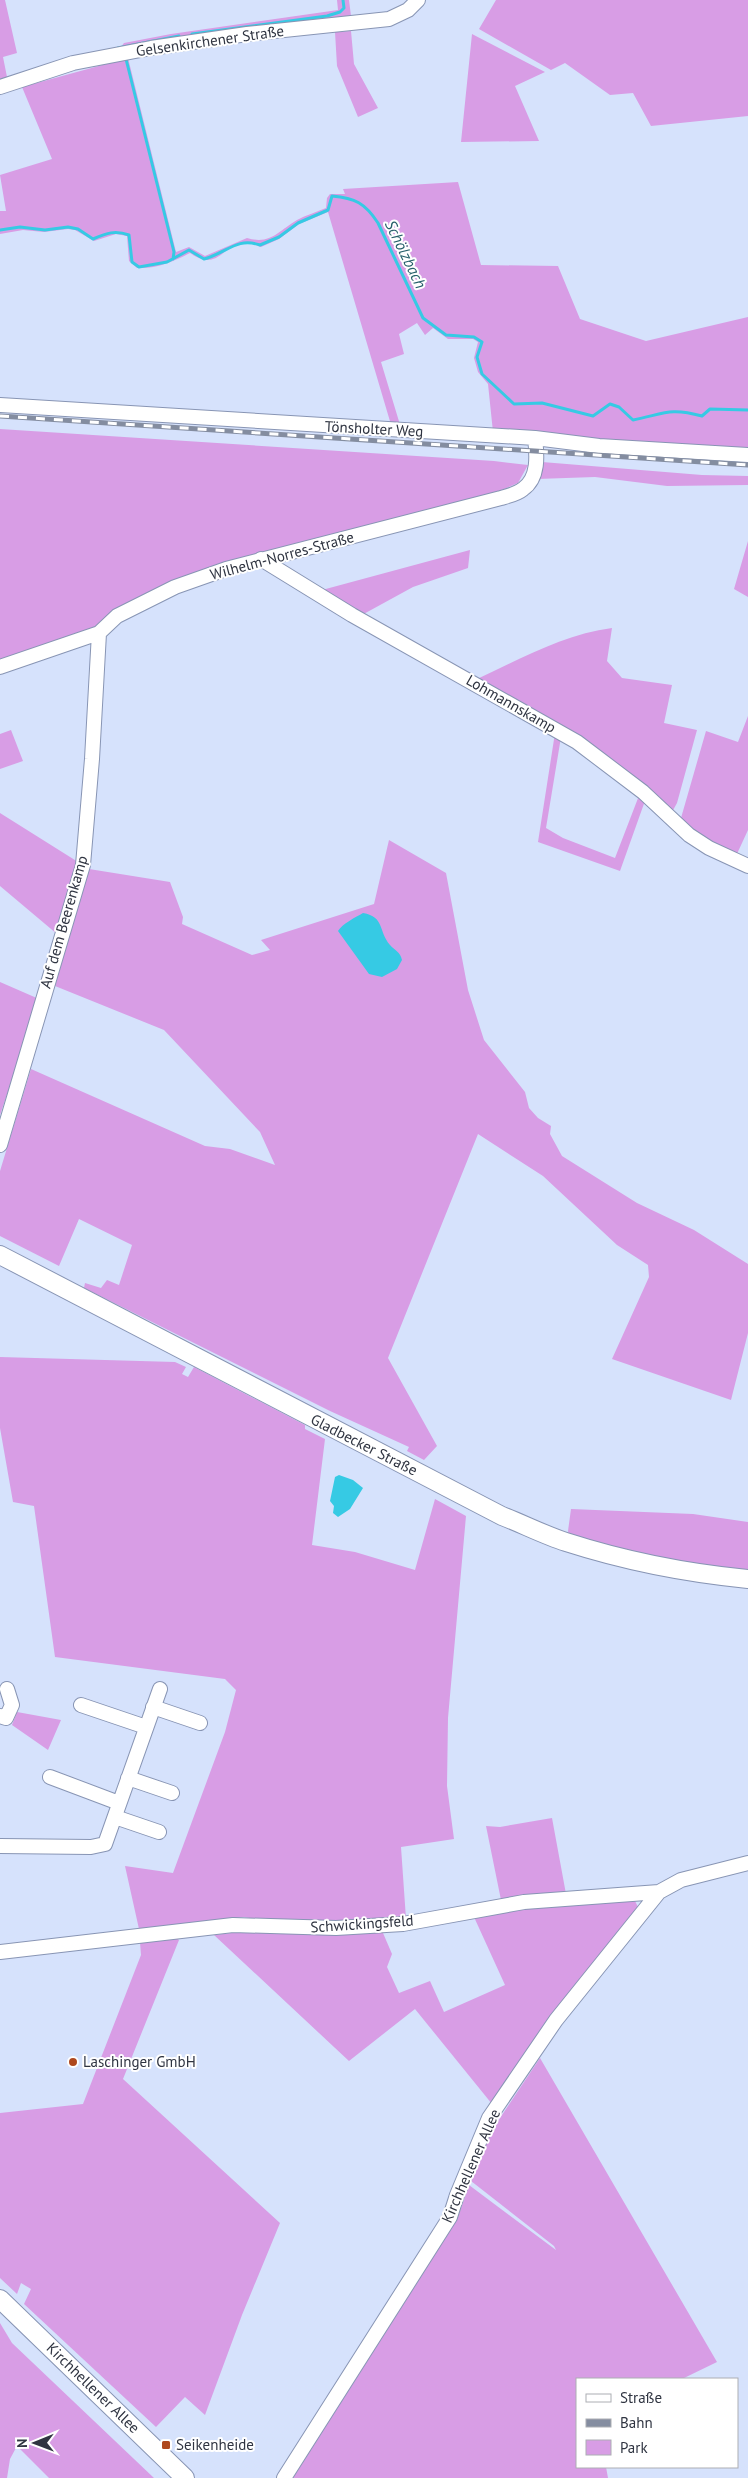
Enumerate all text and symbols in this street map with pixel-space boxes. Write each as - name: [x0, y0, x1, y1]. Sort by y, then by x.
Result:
- street label: Gelsenkirchener Straße: [135, 21, 285, 60]
- water label: Schölzbach: [381, 216, 431, 292]
- street label: Tönsholter Weg: [324, 416, 424, 441]
- street label: Wilhelm-Norres-Straße: [208, 527, 356, 584]
- street label: Lohmannskamp: [463, 670, 559, 737]
- street label: Auf dem Beerenkamp: [35, 853, 92, 990]
- street label: Gladbecker Straße: [308, 1409, 421, 1480]
- street label: Schwickingsfeld: [310, 1910, 414, 1937]
- place label: Laschinger GmbH: [83, 2052, 196, 2071]
- marker: Laschinger GmbH: [67, 2056, 79, 2068]
- street label: Kirchhellener Allee: [437, 2106, 504, 2226]
- street label: Kirchhellener Allee: [43, 2338, 144, 2437]
- legend: [576, 2378, 738, 2468]
- text: Straße: [620, 2388, 662, 2407]
- text: Bahn: [620, 2413, 653, 2432]
- north arrow: [10, 2418, 60, 2468]
- place label: Seikenheide: [176, 2435, 254, 2454]
- text: N: [13, 2438, 31, 2448]
- text: Park: [620, 2438, 648, 2457]
- marker: Seikenheide: [160, 2439, 172, 2451]

